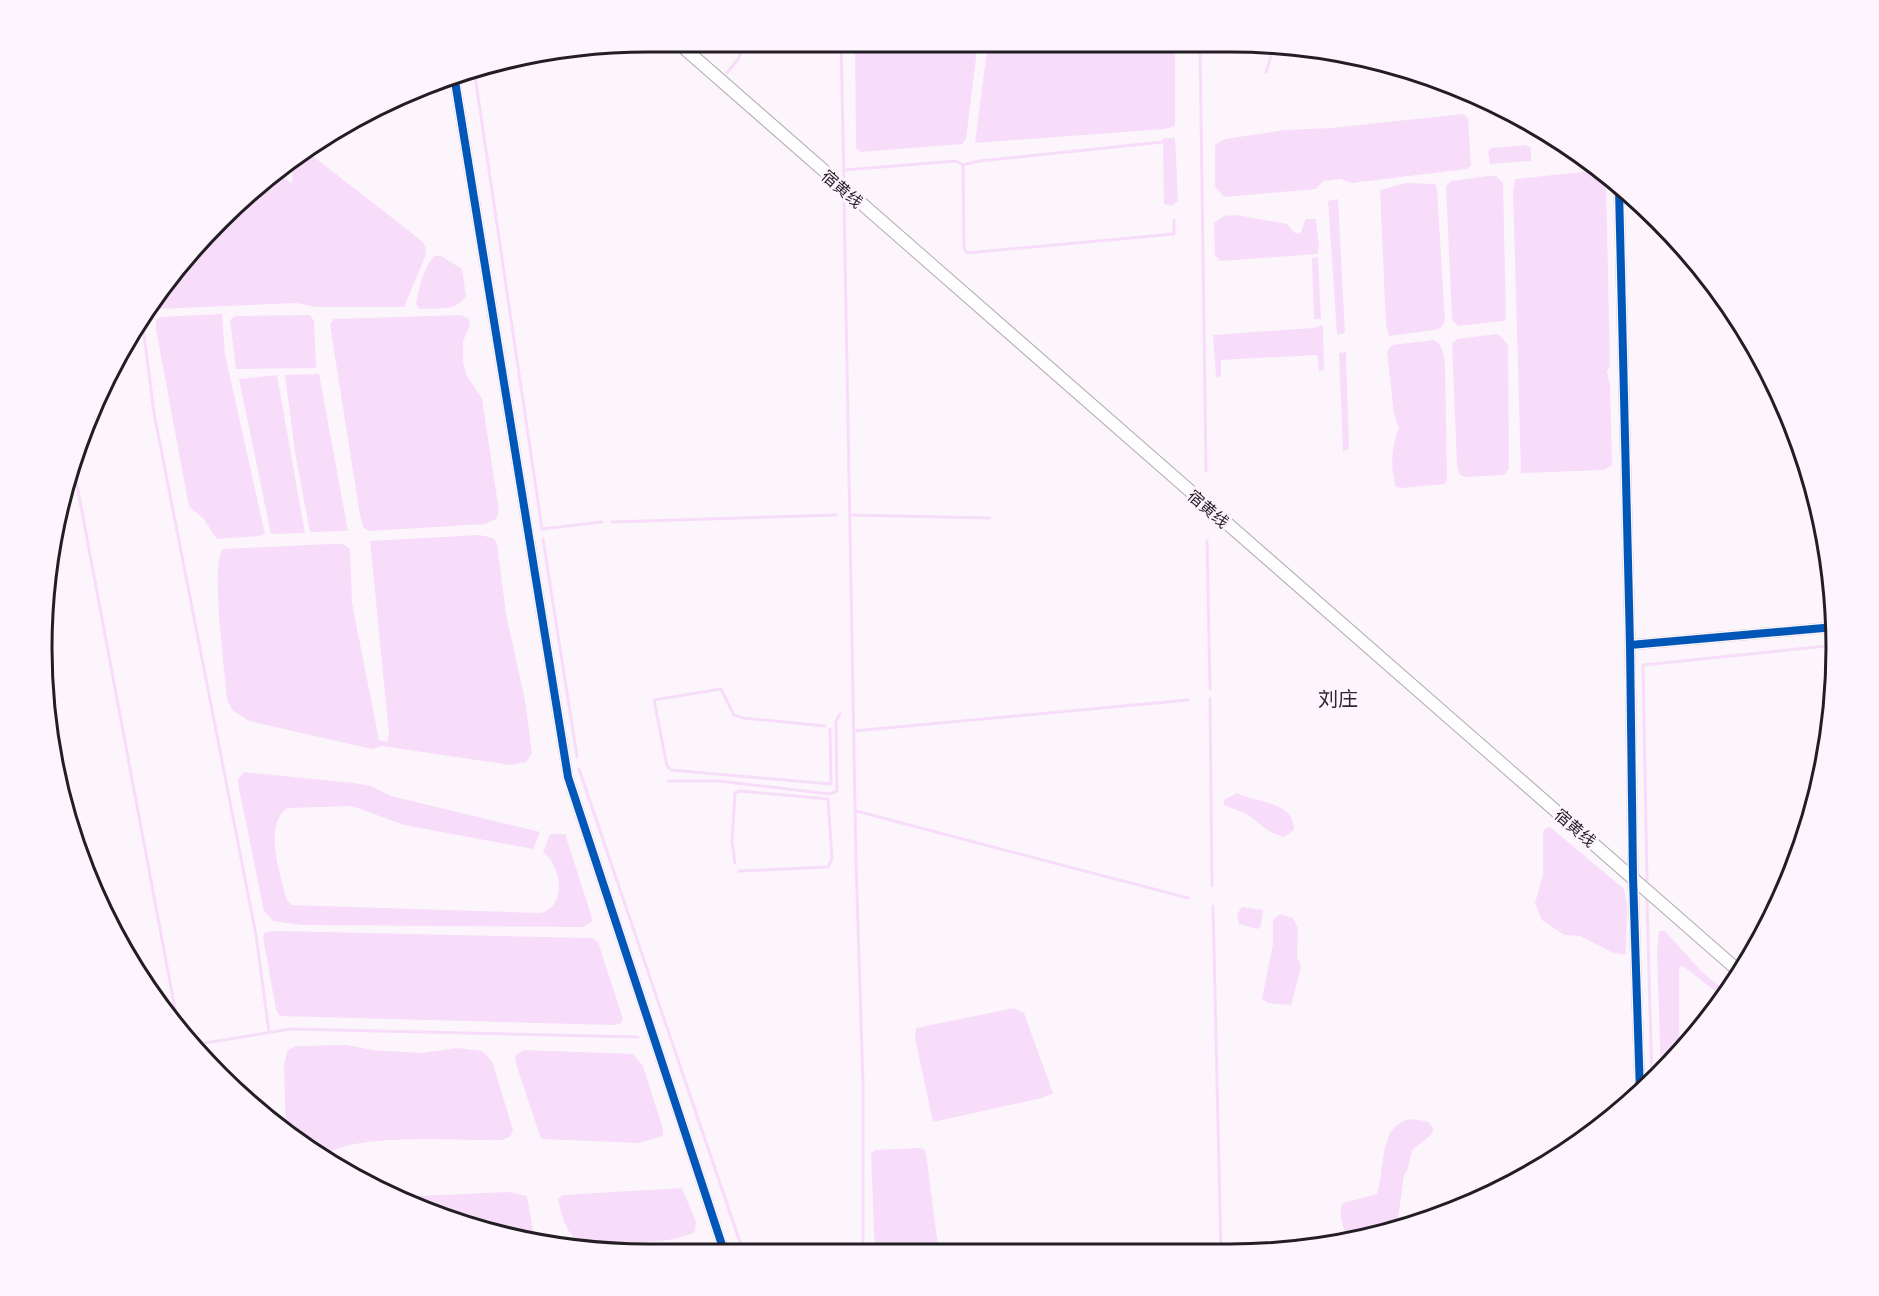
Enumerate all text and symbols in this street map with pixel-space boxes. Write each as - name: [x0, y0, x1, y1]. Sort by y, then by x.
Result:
- street label: 宿黄线: [818, 167, 866, 211]
- street label: 宿黄线: [1184, 487, 1232, 531]
- district label: 刘庄: [1318, 688, 1358, 710]
- street label: 宿黄线: [1551, 806, 1599, 850]

